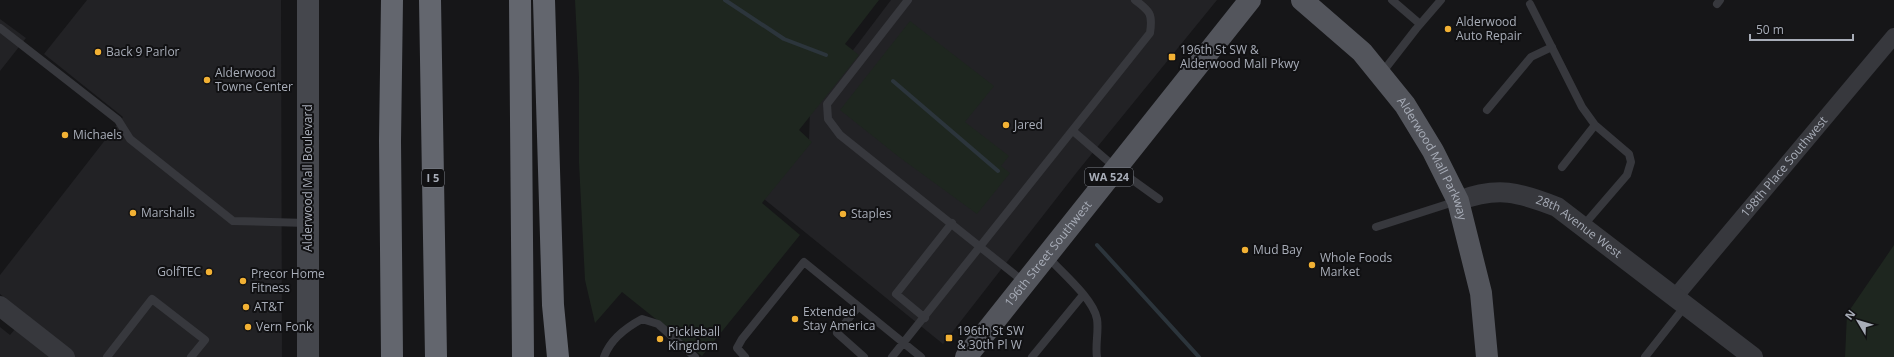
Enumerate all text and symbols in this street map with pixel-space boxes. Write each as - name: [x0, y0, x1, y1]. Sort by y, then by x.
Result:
- place label: Alderwood Auto Repair: [1456, 13, 1522, 44]
- scale bar: [1750, 16, 1853, 42]
- text: 50 m: [1756, 21, 1784, 38]
- marker: Alderwood Auto Repair: [1443, 24, 1453, 34]
- place label: 196th St SW & Alderwood Mall Pkwy: [1180, 41, 1300, 72]
- place label: Back 9 Parlor: [106, 43, 180, 60]
- marker: Back 9 Parlor: [93, 47, 103, 57]
- marker: 196th St SW & Alderwood Mall Pkwy: [1167, 52, 1177, 62]
- place label: Alderwood Towne Center: [215, 64, 293, 95]
- marker: Alderwood Towne Center: [202, 75, 212, 85]
- street label: Alderwood Mall Parkway: [1393, 93, 1472, 223]
- street label: Alderwood Mall Boulevard: [299, 104, 316, 252]
- street label: 198th Place Southwest: [1737, 112, 1831, 220]
- place label: Jared: [1013, 116, 1043, 133]
- marker: Jared: [1001, 120, 1011, 130]
- place label: Michaels: [73, 126, 122, 143]
- marker: Michaels: [60, 130, 70, 140]
- road number: WA 524: [1085, 168, 1133, 186]
- road number: I 5: [422, 169, 444, 187]
- street label: 28th Avenue West: [1534, 191, 1625, 262]
- street label: 196th Street Southwest: [1000, 197, 1095, 310]
- place label: Marshalls: [141, 204, 195, 221]
- place label: Staples: [851, 205, 892, 222]
- marker: Marshalls: [128, 208, 138, 218]
- marker: Staples: [838, 209, 848, 219]
- place label: Mud Bay: [1253, 241, 1303, 258]
- marker: Mud Bay: [1240, 245, 1250, 255]
- place label: Whole Foods Market: [1320, 249, 1393, 280]
- marker: Whole Foods Market: [1307, 260, 1317, 270]
- place label: GolfTEC: [157, 263, 201, 280]
- place label: Precor Home Fitness: [251, 265, 325, 296]
- marker: GolfTEC: [204, 267, 214, 277]
- marker: Precor Home Fitness: [238, 276, 248, 286]
- place label: AT&T: [254, 298, 284, 315]
- north arrow: [1838, 301, 1878, 341]
- marker: AT&T: [241, 302, 251, 312]
- place label: Extended Stay America: [803, 303, 875, 334]
- text: N: [1841, 306, 1858, 323]
- marker: Extended Stay America: [790, 314, 800, 324]
- place label: Vern Fonk: [256, 318, 313, 335]
- marker: Vern Fonk: [243, 322, 253, 332]
- place label: 196th St SW & 30th Pl W: [957, 322, 1024, 353]
- place label: Pickleball Kingdom: [668, 323, 720, 354]
- marker: 196th St SW & 30th Pl W: [944, 333, 954, 343]
- marker: Pickleball Kingdom: [655, 334, 665, 344]

